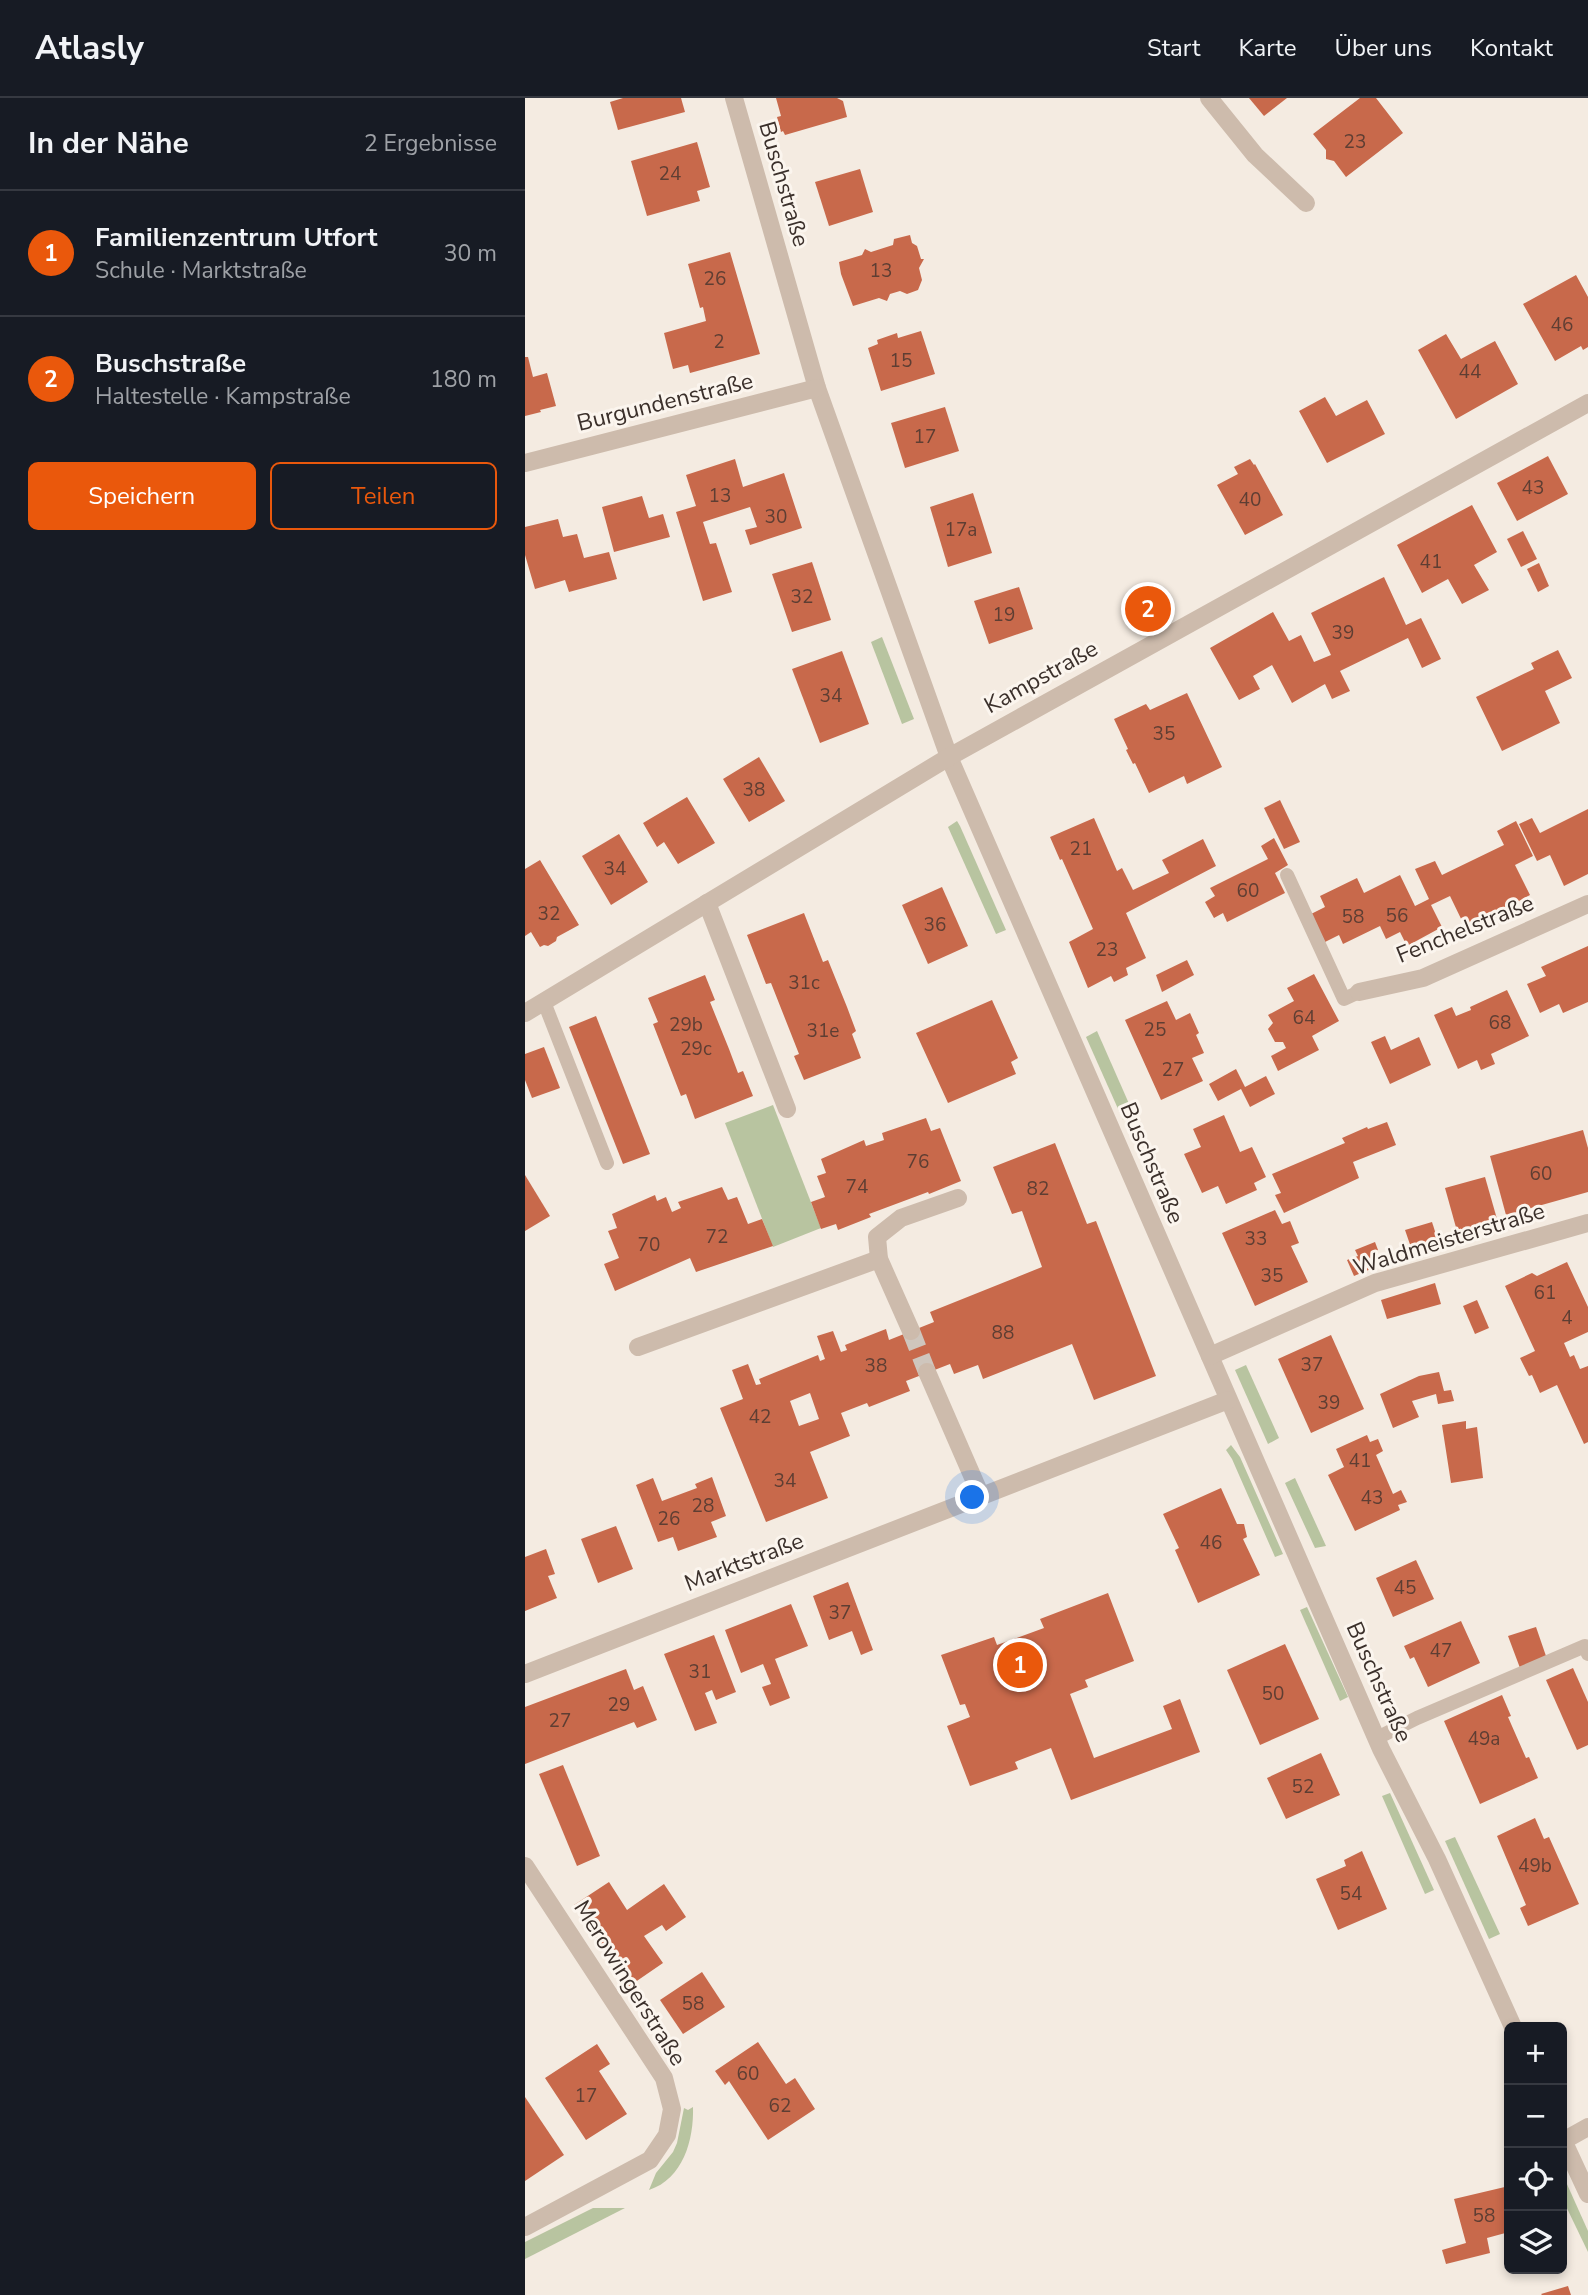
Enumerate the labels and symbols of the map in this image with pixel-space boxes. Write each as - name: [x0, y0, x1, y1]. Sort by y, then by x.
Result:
- street label: Buschstraße: [751, 118, 817, 250]
- house number: 23: [1344, 129, 1366, 155]
- house number: 24: [659, 161, 681, 187]
- house number: 13: [870, 258, 892, 284]
- house number: 26: [704, 266, 726, 292]
- house number: 46: [1551, 312, 1573, 338]
- house number: 2: [713, 329, 725, 355]
- house number: 15: [890, 348, 912, 374]
- house number: 44: [1459, 359, 1481, 385]
- street label: Burgundenstraße: [574, 365, 756, 439]
- house number: 17: [914, 424, 936, 450]
- house number: 43: [1522, 475, 1544, 501]
- house number: 13: [709, 483, 731, 509]
- house number: 40: [1239, 487, 1261, 513]
- house number: 30: [765, 504, 787, 530]
- house number: 17a: [945, 517, 977, 543]
- house number: 41: [1420, 549, 1442, 575]
- pin: 2: [1125, 583, 1171, 635]
- house number: 32: [791, 584, 813, 610]
- house number: 19: [993, 602, 1015, 628]
- house number: 39: [1332, 620, 1354, 646]
- street label: Kampstraße: [979, 633, 1103, 721]
- house number: 34: [820, 683, 842, 709]
- house number: 35: [1153, 721, 1175, 747]
- house number: 38: [743, 777, 765, 803]
- house number: 21: [1070, 836, 1092, 862]
- house number: 34: [604, 856, 626, 882]
- house number: 60: [1237, 878, 1259, 904]
- street label: Fenchelstraße: [1392, 887, 1538, 971]
- house number: 32: [538, 901, 560, 927]
- house number: 56: [1386, 903, 1408, 929]
- house number: 58: [1342, 904, 1364, 930]
- house number: 36: [924, 912, 946, 938]
- house number: 23: [1096, 937, 1118, 963]
- house number: 31c: [788, 970, 820, 996]
- house number: 64: [1293, 1005, 1315, 1031]
- house number: 68: [1489, 1010, 1511, 1036]
- house number: 29b: [669, 1012, 703, 1038]
- house number: 25: [1144, 1017, 1166, 1043]
- house number: 31e: [807, 1018, 839, 1044]
- house number: 29c: [680, 1036, 712, 1062]
- house number: 27: [1162, 1057, 1184, 1083]
- street label: Buschstraße: [1113, 1098, 1191, 1228]
- house number: 76: [907, 1149, 929, 1175]
- house number: 60: [1530, 1161, 1552, 1187]
- house number: 74: [846, 1174, 868, 1200]
- house number: 82: [1027, 1176, 1049, 1202]
- street label: Waldmeisterstraße: [1350, 1195, 1548, 1283]
- house number: 72: [706, 1224, 728, 1250]
- house number: 33: [1245, 1226, 1267, 1252]
- house number: 70: [638, 1232, 660, 1258]
- house number: 35: [1261, 1263, 1283, 1289]
- house number: 61: [1534, 1280, 1556, 1306]
- house number: 4: [1561, 1305, 1573, 1331]
- house number: 88: [992, 1320, 1014, 1346]
- house number: 37: [1301, 1352, 1323, 1378]
- house number: 38: [865, 1353, 887, 1379]
- house number: 39: [1318, 1390, 1340, 1416]
- house number: 42: [749, 1404, 771, 1430]
- house number: 41: [1349, 1448, 1371, 1474]
- house number: 34: [774, 1468, 796, 1494]
- your location: [955, 1480, 989, 1514]
- house number: 43: [1361, 1485, 1383, 1511]
- house number: 28: [692, 1493, 714, 1519]
- house number: 26: [658, 1506, 680, 1532]
- street label: Marktstraße: [680, 1525, 808, 1599]
- house number: 46: [1200, 1530, 1222, 1556]
- house number: 45: [1394, 1575, 1416, 1601]
- house number: 37: [829, 1600, 851, 1626]
- street label: Buschstraße: [1339, 1617, 1419, 1747]
- house number: 47: [1430, 1638, 1452, 1664]
- pin: 1: [997, 1639, 1043, 1691]
- house number: 31: [689, 1659, 711, 1685]
- house number: 50: [1262, 1681, 1284, 1707]
- house number: 29: [608, 1692, 630, 1718]
- house number: 27: [549, 1708, 571, 1734]
- house number: 49a: [1468, 1726, 1500, 1752]
- house number: 52: [1292, 1774, 1314, 1800]
- house number: 49b: [1518, 1853, 1552, 1879]
- house number: 54: [1340, 1881, 1362, 1907]
- street label: Merowingerstraße: [567, 1894, 693, 2072]
- house number: 58: [682, 1991, 704, 2017]
- house number: 60: [737, 2061, 759, 2087]
- house number: 17: [575, 2083, 597, 2109]
- house number: 62: [769, 2093, 791, 2119]
- house number: 58: [1473, 2203, 1495, 2229]

